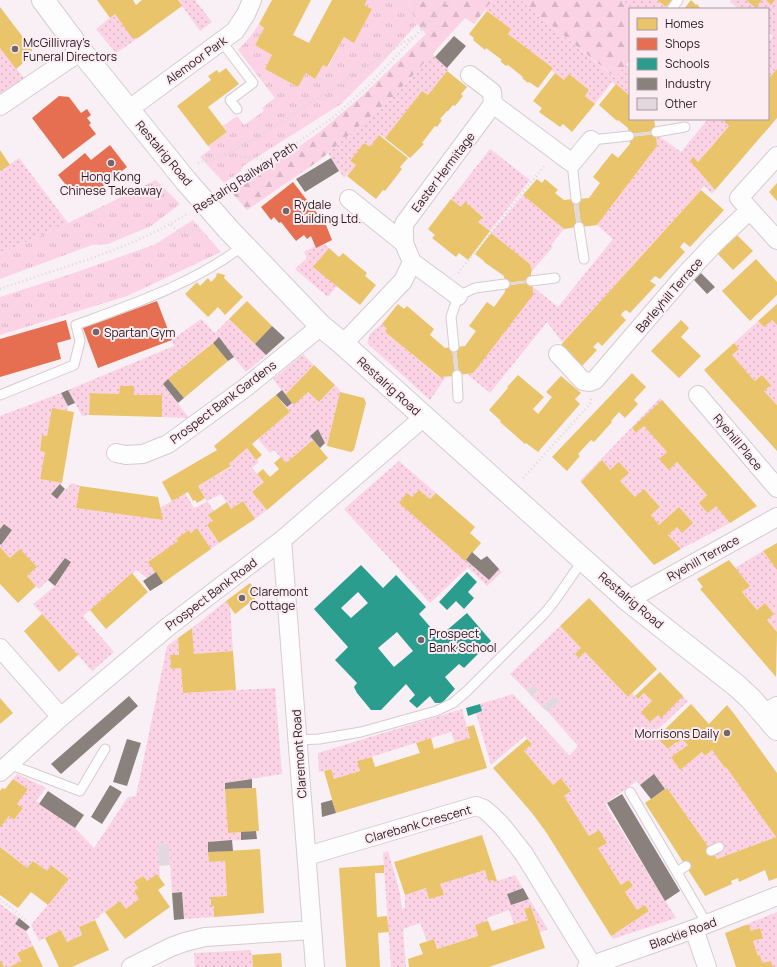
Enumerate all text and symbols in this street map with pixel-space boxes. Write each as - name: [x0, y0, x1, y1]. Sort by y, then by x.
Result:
- legend: [629, 8, 769, 120]
- text: Homes: [665, 15, 704, 32]
- street label: Alemoor Park: [162, 31, 231, 88]
- place label: McGillivray's Funeral Directors: [23, 34, 117, 65]
- text: Shops: [665, 35, 700, 52]
- marker: McGillivray's Funeral Directors: [10, 44, 20, 54]
- text: Schools: [665, 55, 709, 72]
- text: Industry: [665, 75, 711, 92]
- text: Other: [665, 95, 698, 112]
- street label: Restalrig Road: [132, 117, 196, 189]
- street label: Easter Hermitage: [407, 128, 479, 216]
- street label: Restalrig Railway Path: [190, 137, 300, 217]
- marker: Hong Kong Chinese Takeaway: [106, 158, 116, 168]
- place label: Hong Kong Chinese Takeaway: [60, 168, 163, 199]
- place label: Rydale Building Ltd.: [294, 196, 361, 227]
- marker: Rydale Building Ltd.: [281, 206, 291, 216]
- street label: Barleyhill Terrace: [632, 254, 706, 336]
- place label: Spartan Gym: [104, 324, 175, 341]
- marker: Spartan Gym: [91, 327, 101, 337]
- street label: Restalrig Road: [353, 353, 425, 419]
- street label: Prospect Bank Gardens: [166, 356, 280, 448]
- street label: Ryehill Place: [709, 410, 767, 474]
- street label: Ryehill Terrace: [664, 531, 742, 585]
- street label: Prospect Bank Road: [162, 554, 260, 634]
- street label: Restalrig Road: [595, 568, 667, 632]
- place label: Claremont Cottage: [250, 583, 308, 614]
- marker: Claremont Cottage: [237, 593, 247, 603]
- place label: Prospect Bank School: [429, 625, 497, 656]
- marker: Prospect Bank School: [416, 635, 426, 645]
- street label: Claremont Road: [287, 709, 311, 799]
- place label: Morrisons Daily: [634, 725, 720, 742]
- marker: Morrisons Daily: [722, 728, 732, 738]
- street label: Clarebank Crescent: [363, 801, 473, 847]
- street label: Blackie Road: [647, 913, 719, 953]

